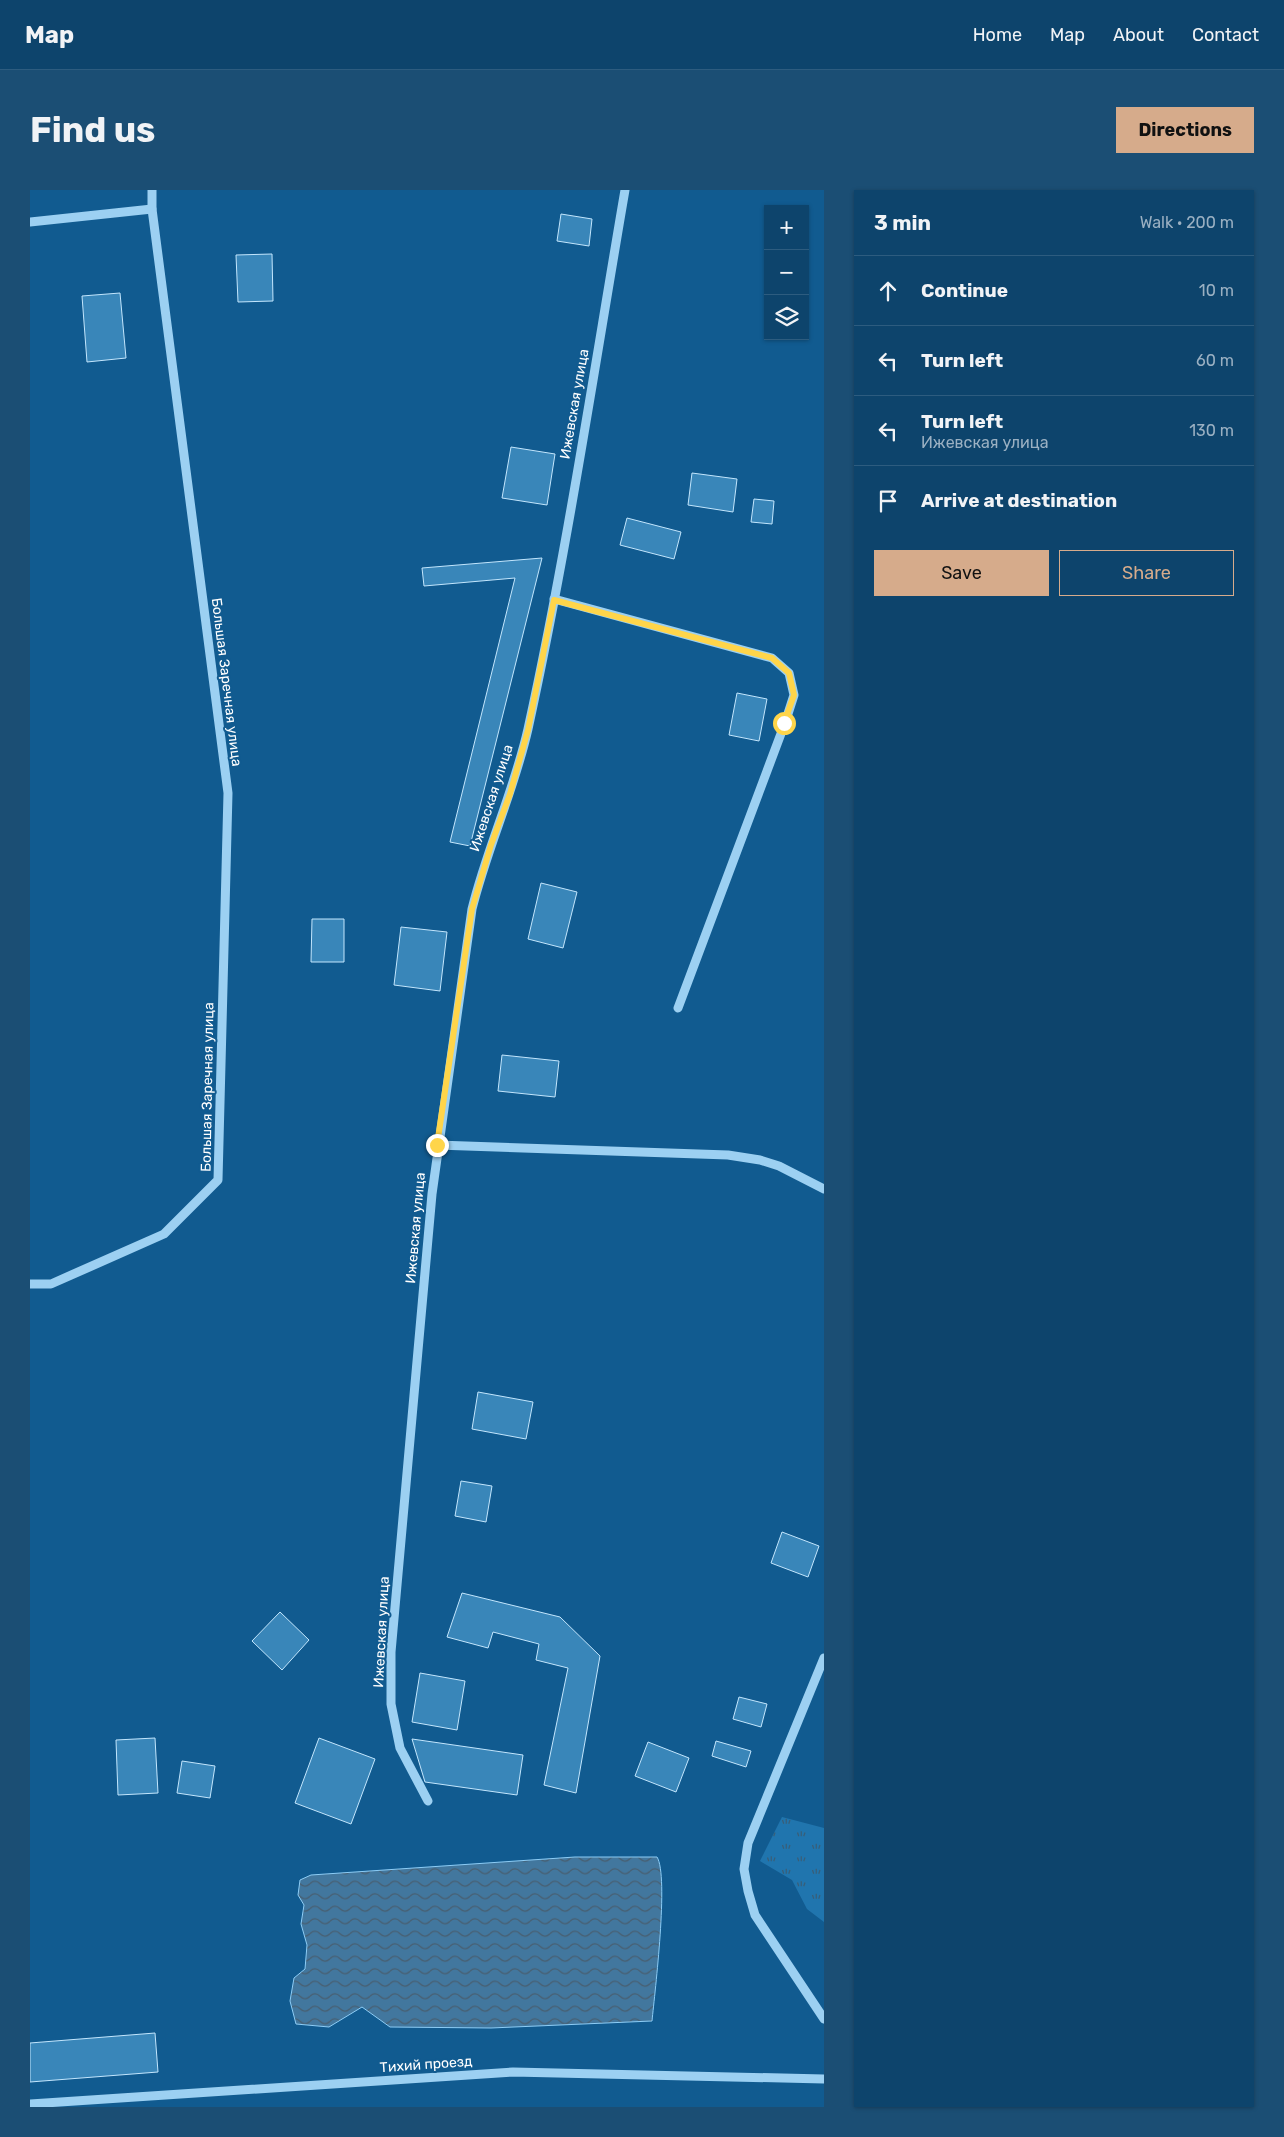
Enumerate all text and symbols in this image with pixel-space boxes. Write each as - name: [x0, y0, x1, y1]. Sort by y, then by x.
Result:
- text: Map: [25, 21, 74, 49]
- text: Home: [973, 24, 1022, 46]
- text: Map: [1050, 24, 1085, 46]
- text: About: [1113, 24, 1164, 46]
- text: Contact: [1192, 24, 1259, 46]
- button: Directions: [1116, 107, 1254, 153]
- text: Find us: [30, 109, 155, 151]
- map controls: [764, 205, 809, 340]
- button: +: [764, 205, 809, 250]
- text: 3 min: [874, 210, 931, 235]
- text: Walk · 200 m: [1140, 213, 1234, 232]
- button: −: [764, 250, 809, 295]
- icon: ahead: [874, 277, 902, 305]
- text: Continue: [921, 279, 1008, 302]
- text: 10 m: [1199, 281, 1234, 300]
- button: layers: [764, 295, 809, 340]
- icon: left: [874, 347, 902, 375]
- street label: Ижевская улица: [556, 348, 593, 460]
- text: Turn left: [921, 349, 1003, 372]
- text: 60 m: [1196, 351, 1234, 370]
- text: Turn left: [921, 410, 1003, 433]
- icon: left: [874, 417, 902, 445]
- text: 130 m: [1189, 421, 1234, 440]
- text: Ижевская улица: [921, 433, 1049, 452]
- icon: arrive: [874, 487, 902, 515]
- text: Arrive at destination: [921, 489, 1117, 512]
- button: Save: [874, 550, 1049, 596]
- button: Share: [1059, 550, 1234, 596]
- street label: Большая Заречная улица: [208, 597, 245, 767]
- route start: [773, 712, 796, 735]
- street label: Ижевская улица: [466, 742, 517, 854]
- street label: Большая Заречная улица: [198, 1002, 217, 1172]
- route end: [426, 1134, 449, 1157]
- street label: Ижевская улица: [402, 1172, 429, 1284]
- street label: Ижевская улица: [370, 1576, 393, 1688]
- street label: Тихий проезд: [379, 2053, 473, 2076]

